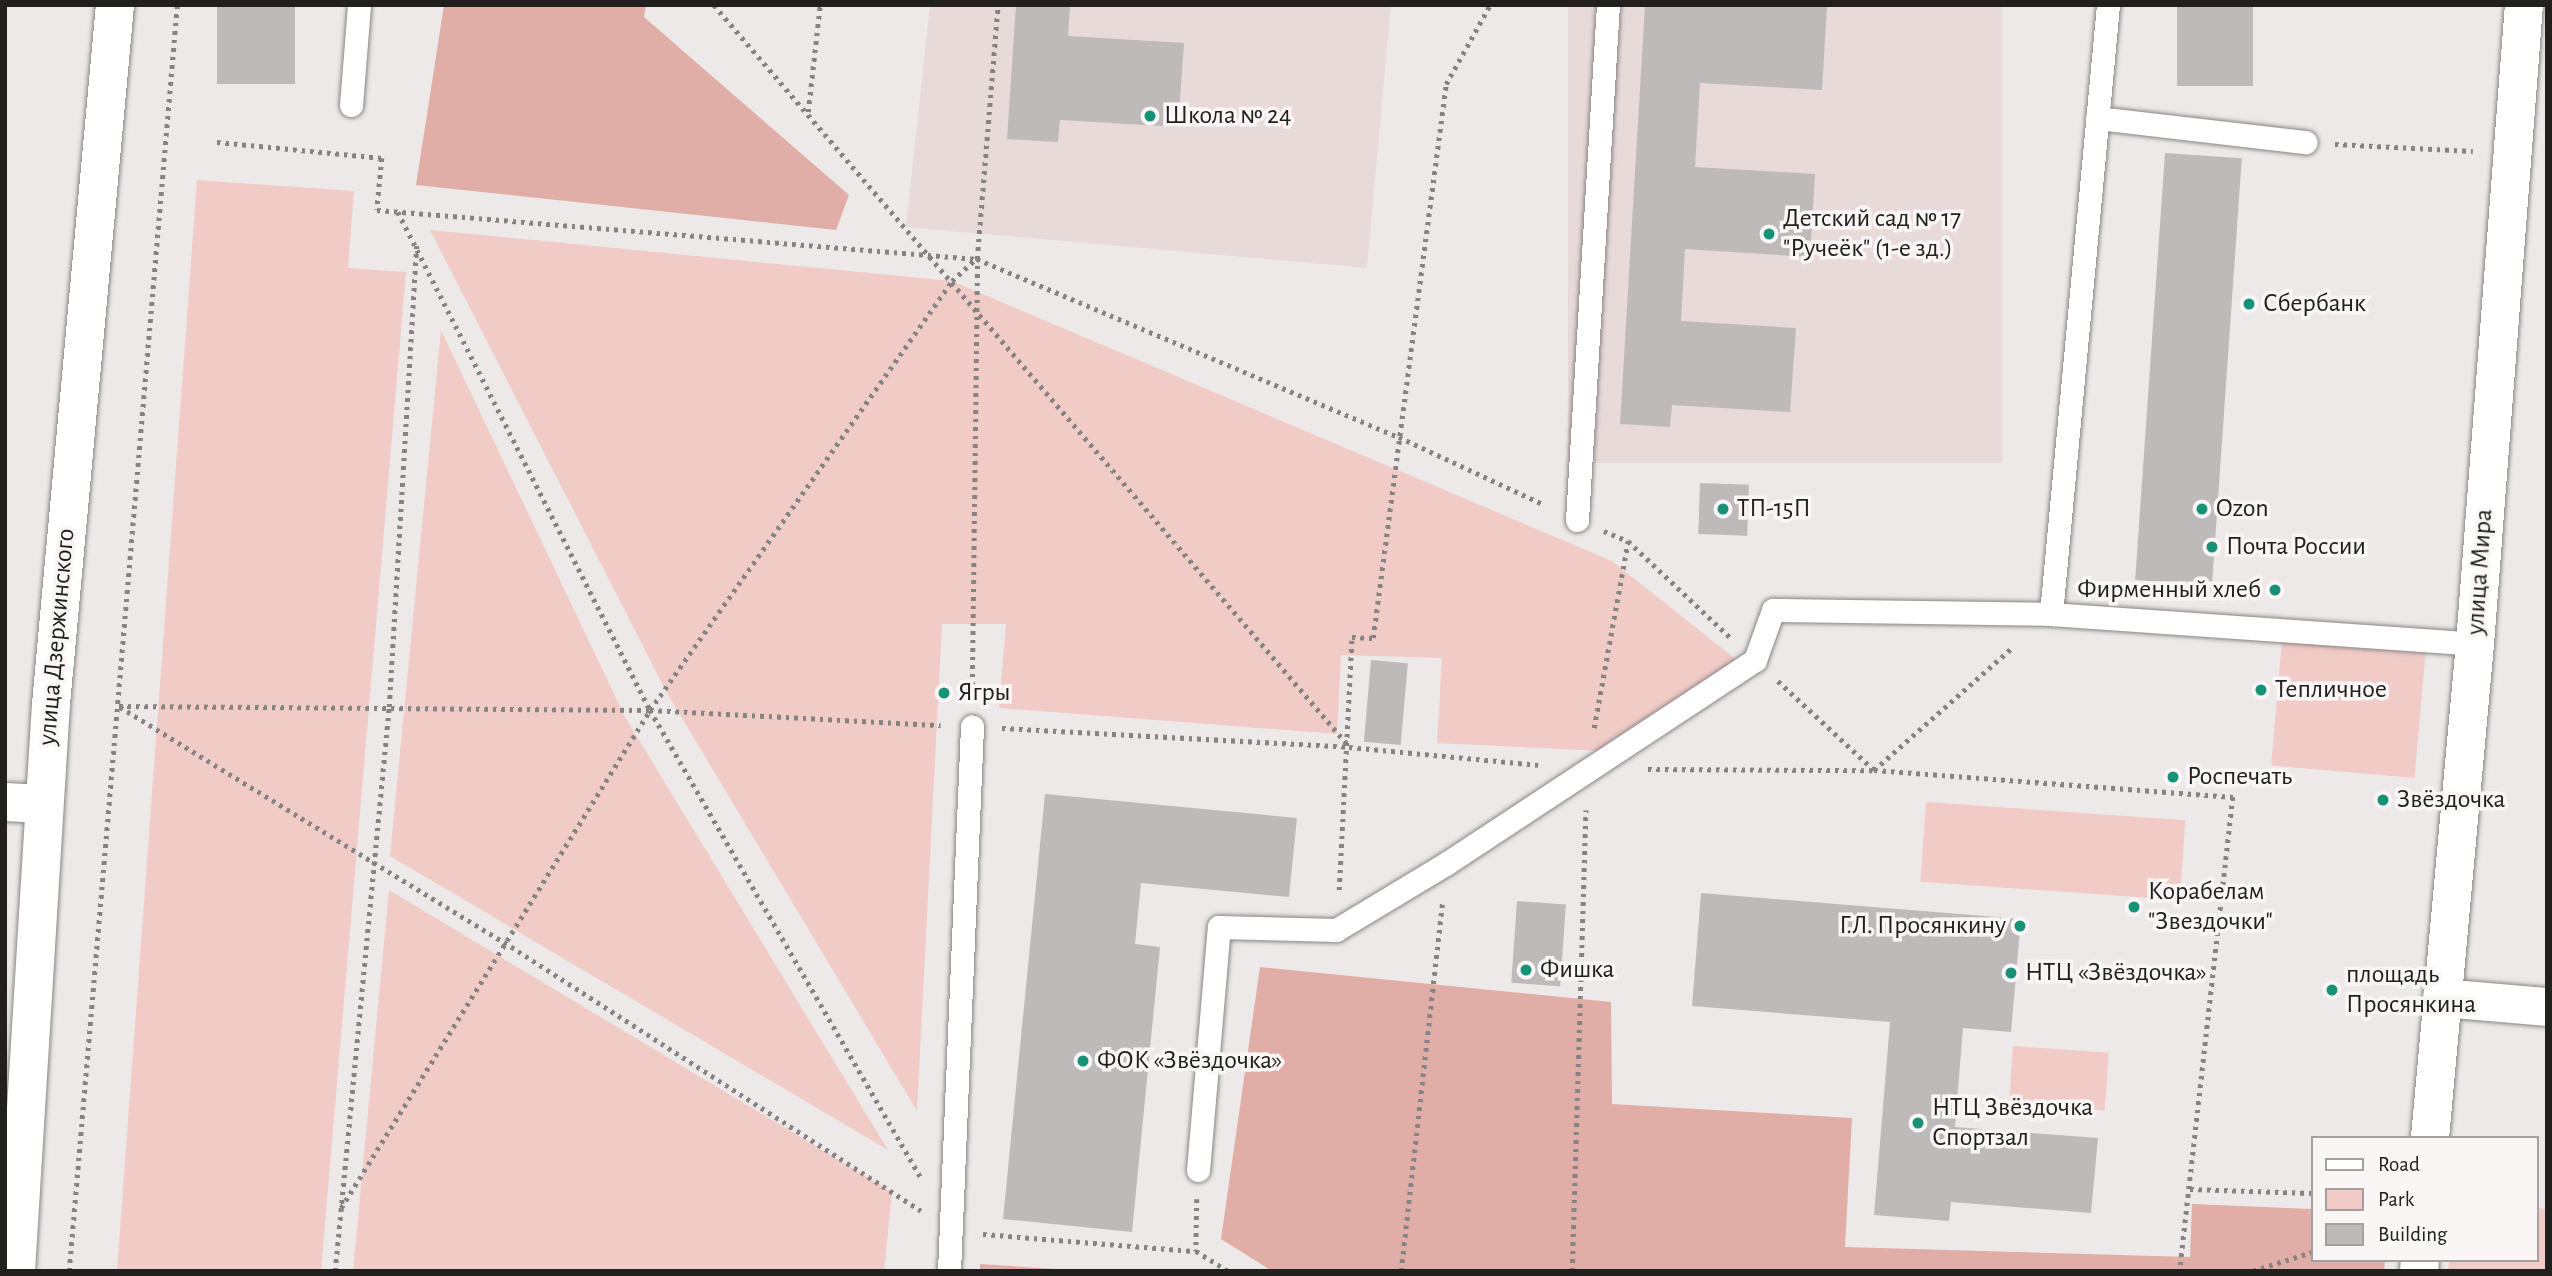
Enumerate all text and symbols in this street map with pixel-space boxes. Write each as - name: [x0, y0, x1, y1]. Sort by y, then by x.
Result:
- place label: Школа № 24: [1164, 100, 1291, 132]
- marker: Школа № 24: [1142, 108, 1158, 124]
- place label: Детский сад № 17 "Ручеёк" (1-е зд.): [1783, 203, 1961, 264]
- marker: Детский сад № 17 "Ручеёк" (1-е зд.): [1761, 226, 1777, 242]
- place label: Сбербанк: [2263, 288, 2366, 320]
- marker: Сбербанк: [2241, 296, 2257, 312]
- place label: ТП-15П: [1737, 493, 1811, 525]
- place label: Ozon: [2216, 493, 2269, 525]
- marker: ТП-15П: [1715, 501, 1731, 517]
- marker: Ozon: [2194, 501, 2210, 517]
- street label: улица Мира: [2460, 508, 2500, 636]
- street label: улица Дзержинского: [32, 527, 82, 747]
- place label: Почта России: [2226, 531, 2366, 563]
- marker: Почта России: [2204, 539, 2220, 555]
- place label: Фирменный хлеб: [2077, 574, 2261, 606]
- marker: Фирменный хлеб: [2267, 582, 2283, 598]
- place label: Тепличное: [2275, 674, 2387, 706]
- place label: Ягры: [958, 677, 1011, 709]
- marker: Тепличное: [2253, 682, 2269, 698]
- marker: Ягры: [936, 685, 952, 701]
- place label: Роспечать: [2187, 761, 2292, 793]
- marker: Роспечать: [2165, 769, 2181, 785]
- place label: Звёздочка: [2397, 784, 2505, 816]
- marker: Звёздочка: [2375, 792, 2391, 808]
- place label: Корабелам "Звездочки": [2148, 876, 2273, 938]
- marker: Корабелам "Звездочки": [2126, 899, 2142, 915]
- place label: Г.Л. Просянкину: [1839, 910, 2006, 942]
- marker: Г.Л. Просянкину: [2012, 918, 2028, 934]
- place label: Фишка: [1540, 954, 1614, 986]
- place label: НТЦ «Звёздочка»: [2025, 957, 2207, 989]
- place label: площадь Просянкина: [2346, 959, 2476, 1020]
- marker: Фишка: [1518, 962, 1534, 978]
- marker: НТЦ «Звёздочка»: [2003, 965, 2019, 981]
- marker: площадь Просянкина: [2324, 982, 2340, 998]
- place label: ФОК «Звёздочка»: [1097, 1045, 1282, 1077]
- marker: ФОК «Звёздочка»: [1075, 1053, 1091, 1069]
- place label: НТЦ Звёздочка Спортзал: [1932, 1092, 2093, 1154]
- marker: НТЦ Звёздочка Спортзал: [1910, 1115, 1926, 1131]
- legend: [2310, 1136, 2538, 1262]
- text: Road: [2378, 1154, 2420, 1175]
- text: Park: [2378, 1189, 2414, 1210]
- text: Building: [2378, 1224, 2447, 1245]

